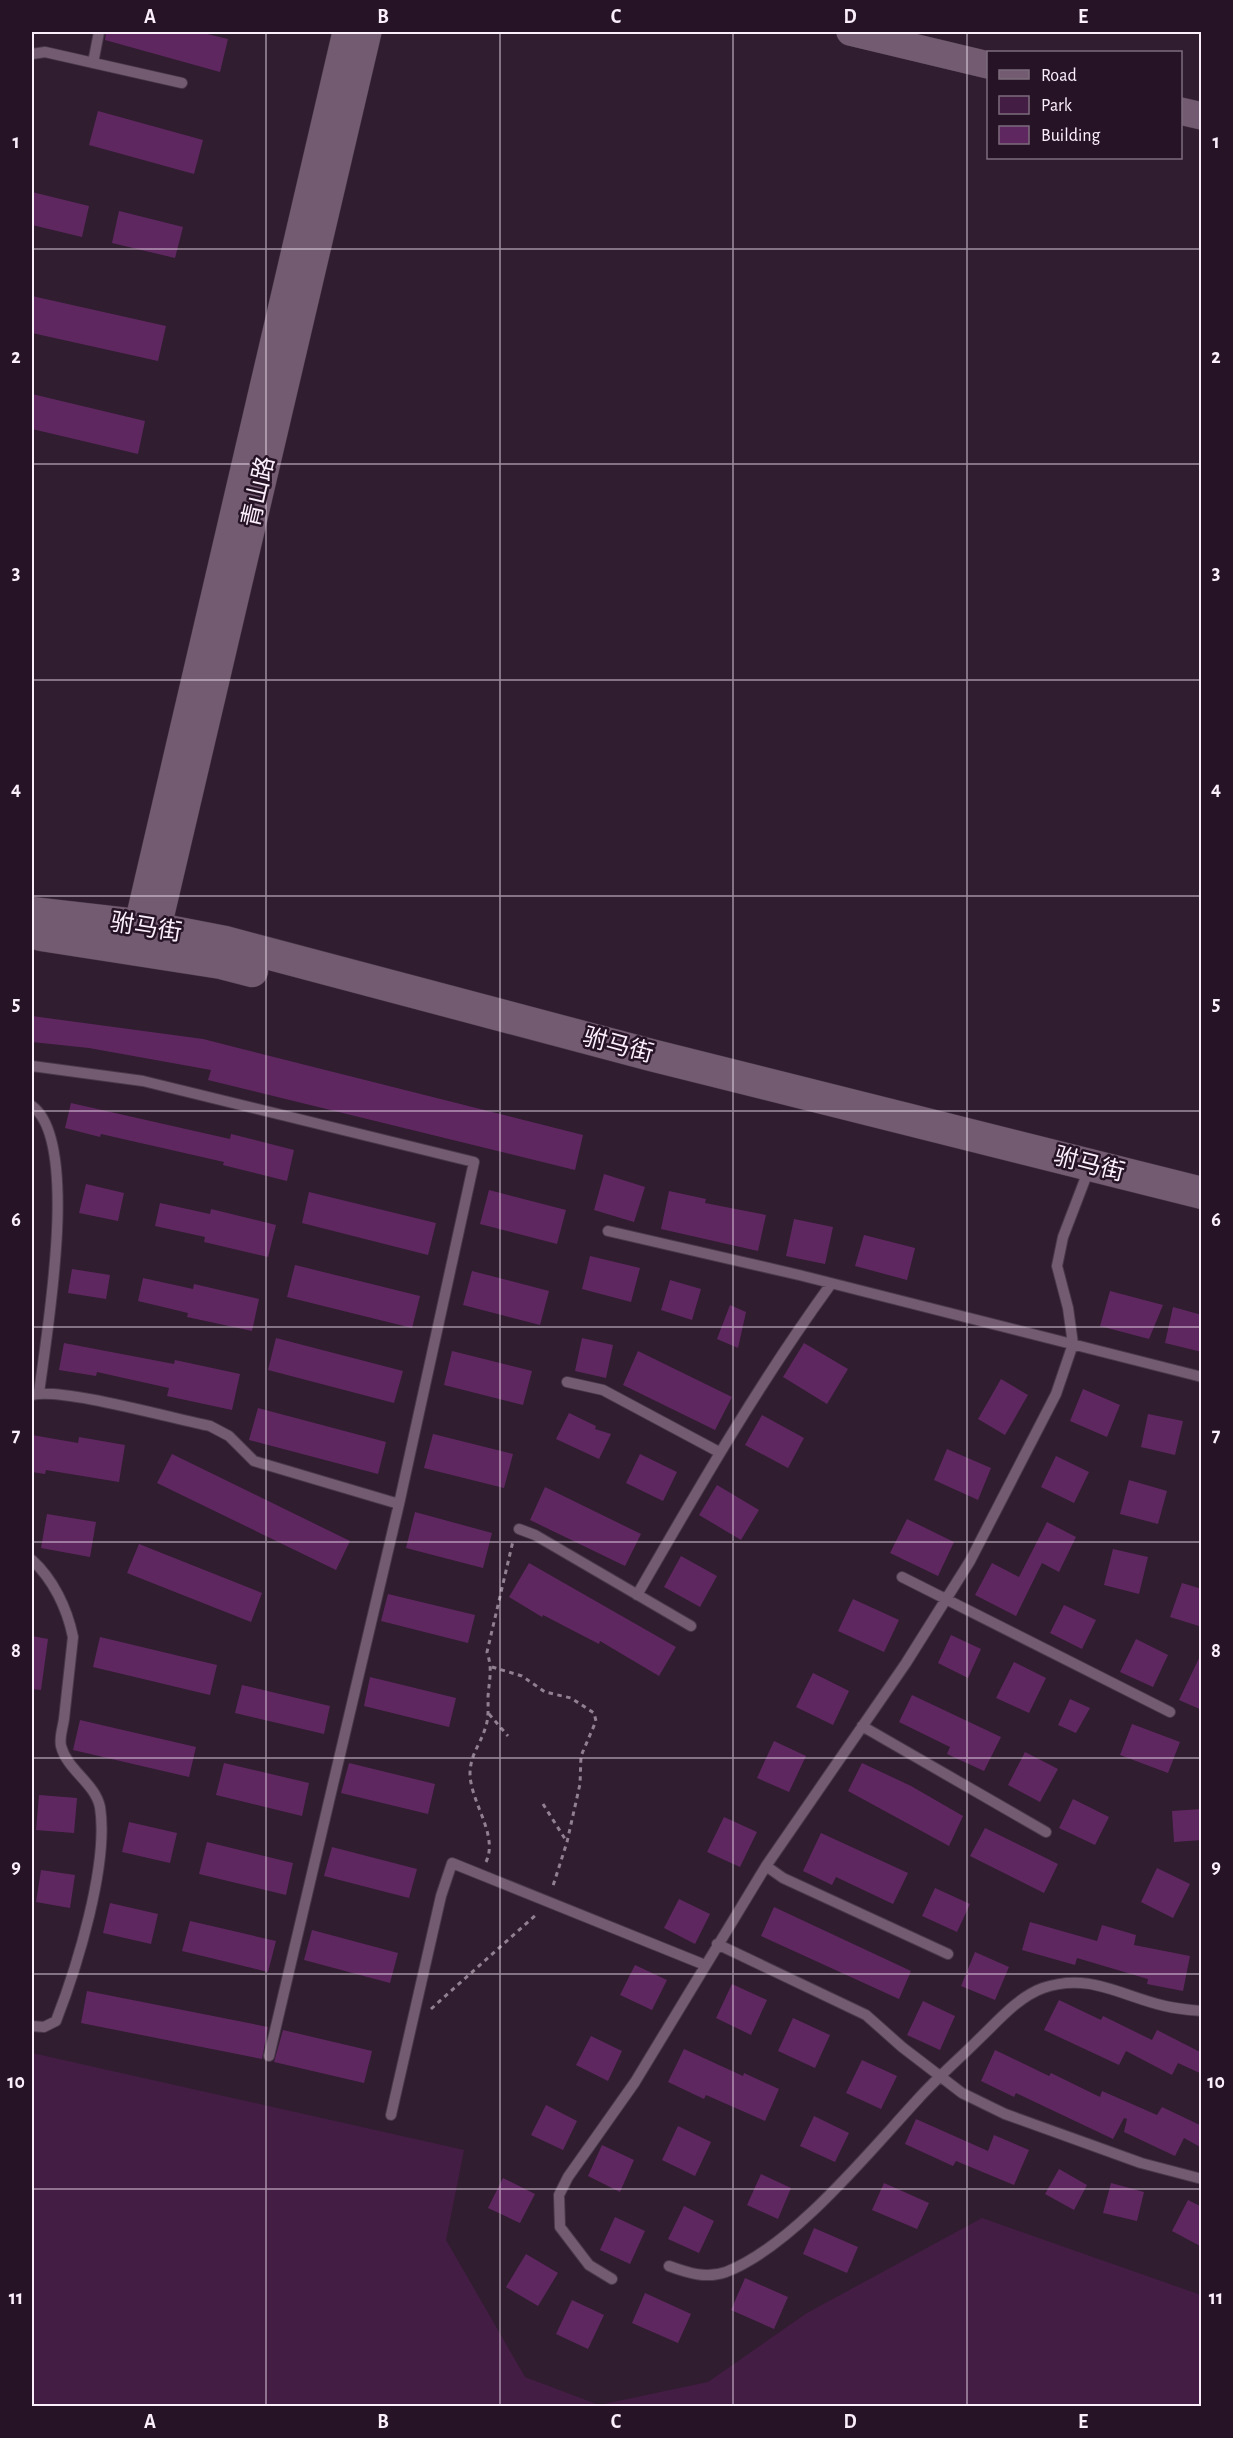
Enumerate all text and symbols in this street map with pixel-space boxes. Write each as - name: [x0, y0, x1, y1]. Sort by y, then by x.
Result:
- text: A: [144, 7, 156, 27]
- text: B: [377, 7, 389, 27]
- text: C: [611, 7, 622, 27]
- text: D: [843, 7, 857, 27]
- text: E: [1078, 7, 1088, 27]
- legend: [987, 51, 1182, 159]
- text: Road: [1041, 67, 1077, 85]
- text: Park: [1041, 97, 1073, 115]
- text: Building: [1041, 127, 1101, 145]
- text: 1: [12, 132, 20, 152]
- text: 1: [1212, 132, 1220, 152]
- text: 2: [11, 347, 21, 367]
- text: 2: [1211, 347, 1221, 367]
- street label: 青山路: [237, 454, 279, 530]
- text: 3: [12, 563, 20, 583]
- text: 3: [1212, 563, 1220, 583]
- text: 4: [11, 779, 21, 799]
- text: 4: [1211, 779, 1221, 799]
- street label: 驸马街: [109, 909, 184, 945]
- text: 5: [12, 994, 20, 1014]
- text: 5: [1212, 994, 1220, 1014]
- street label: 驸马街: [580, 1023, 656, 1067]
- street label: 驸马街: [1051, 1143, 1127, 1185]
- text: 6: [11, 1210, 21, 1230]
- text: 6: [1211, 1210, 1221, 1230]
- text: 7: [12, 1425, 21, 1445]
- text: 7: [1212, 1425, 1221, 1445]
- text: 8: [11, 1641, 21, 1661]
- text: 8: [1211, 1641, 1221, 1661]
- text: 9: [11, 1857, 21, 1877]
- text: 9: [1211, 1857, 1221, 1877]
- text: 10: [7, 2072, 25, 2092]
- text: 10: [1207, 2072, 1225, 2092]
- text: 11: [9, 2288, 23, 2308]
- text: 11: [1209, 2288, 1223, 2308]
- text: A: [144, 2412, 156, 2432]
- text: B: [377, 2412, 389, 2432]
- text: C: [611, 2412, 622, 2432]
- text: D: [843, 2412, 857, 2432]
- text: E: [1078, 2412, 1088, 2432]

